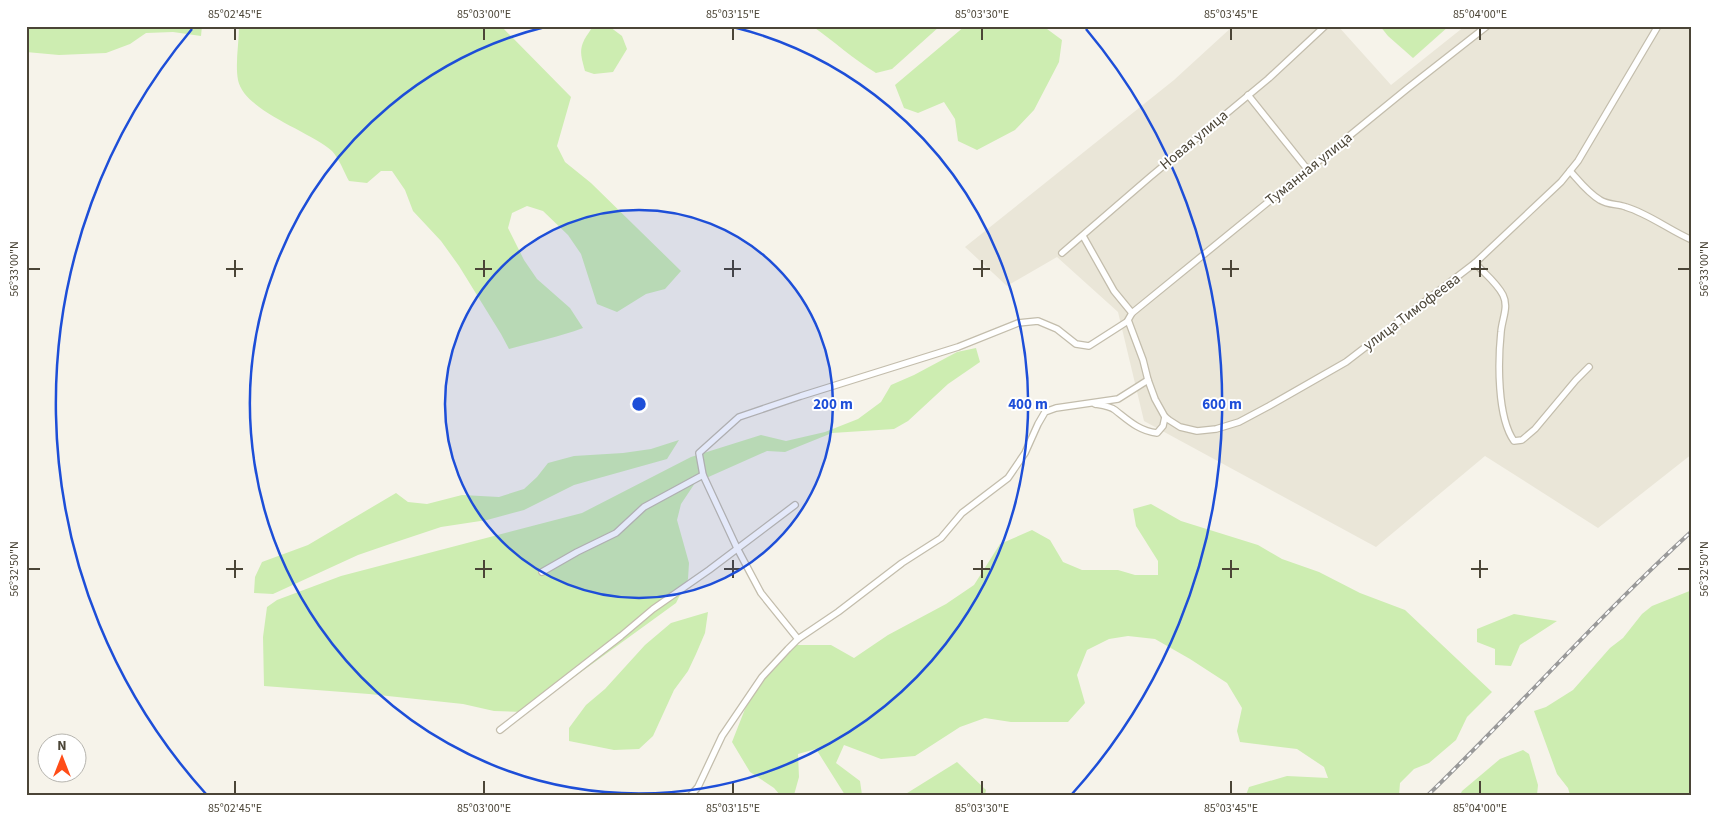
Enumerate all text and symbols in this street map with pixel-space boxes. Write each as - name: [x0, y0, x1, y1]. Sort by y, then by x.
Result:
- text: 85°02'45"E: [208, 6, 262, 23]
- text: 85°03'00"E: [457, 6, 511, 23]
- text: 85°03'15"E: [706, 6, 760, 23]
- text: 85°03'30"E: [955, 6, 1009, 23]
- text: 85°03'45"E: [1204, 6, 1258, 23]
- text: 85°04'00"E: [1453, 6, 1507, 23]
- street label: Новая улица: [1155, 105, 1233, 175]
- street label: Туманная улица: [1261, 127, 1357, 211]
- text: 56°33'00"N: [6, 241, 23, 297]
- text: 56°33'00"N: [1696, 241, 1713, 297]
- street label: улица Тимофеева: [1359, 268, 1465, 356]
- text: 200 m: [813, 394, 853, 415]
- text: 400 m: [1008, 394, 1048, 415]
- text: 600 m: [1202, 394, 1242, 415]
- centre of rings: [630, 395, 648, 413]
- text: 56°32'50"N: [6, 541, 23, 597]
- text: 56°32'50"N: [1696, 541, 1713, 597]
- north arrow: [38, 734, 88, 784]
- text: N: [57, 736, 67, 756]
- text: 85°02'45"E: [208, 800, 262, 817]
- text: 85°03'00"E: [457, 800, 511, 817]
- text: 85°03'15"E: [706, 800, 760, 817]
- text: 85°03'30"E: [955, 800, 1009, 817]
- text: 85°03'45"E: [1204, 800, 1258, 817]
- text: 85°04'00"E: [1453, 800, 1507, 817]

